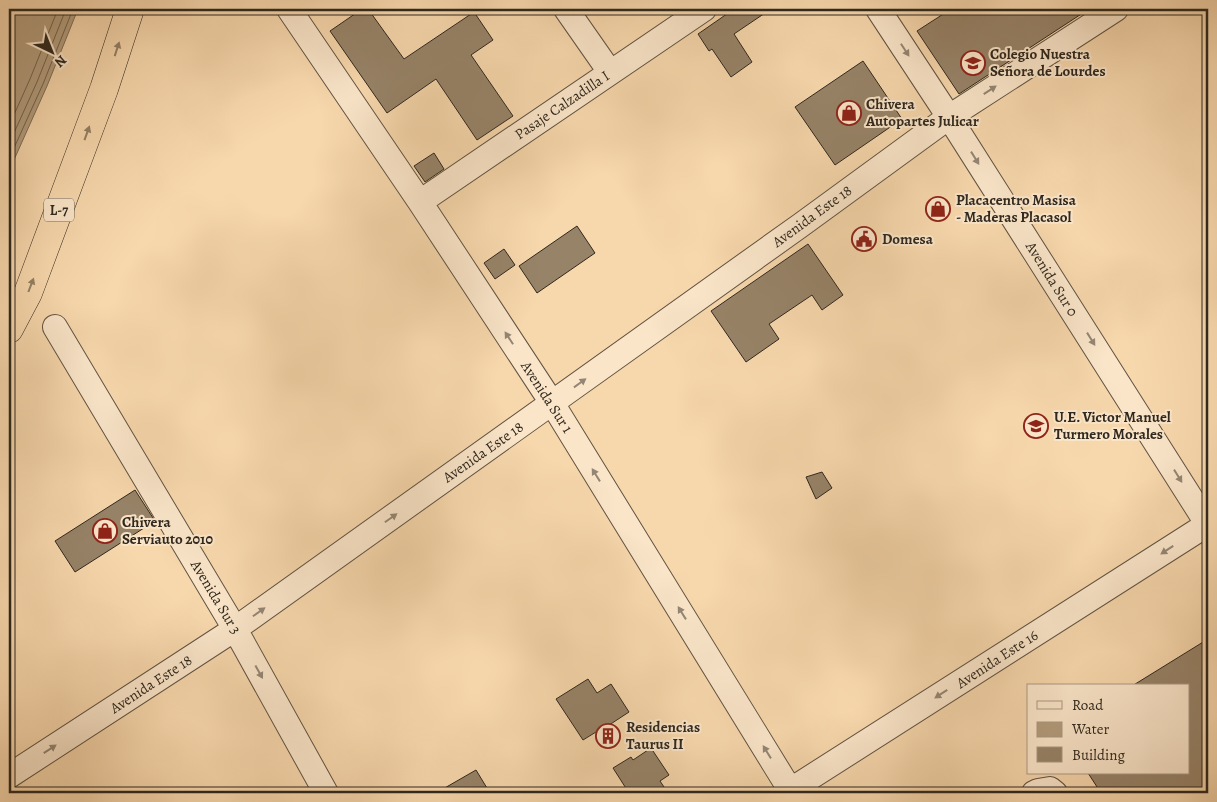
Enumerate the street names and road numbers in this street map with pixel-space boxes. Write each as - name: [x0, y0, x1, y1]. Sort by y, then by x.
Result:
- street label: Pasaje Calzadilla I: [511, 66, 613, 144]
- street label: Avenida Este 18: [767, 180, 856, 252]
- road number: L-7: [44, 198, 74, 222]
- street label: Avenida Sur 0: [1021, 237, 1083, 320]
- street label: Avenida Sur 1: [516, 356, 578, 437]
- street label: Avenida Este 18: [438, 417, 527, 488]
- street label: Avenida Sur 3: [186, 555, 246, 638]
- street label: Avenida Este 16: [951, 625, 1042, 693]
- street label: Avenida Este 18: [105, 650, 196, 719]

